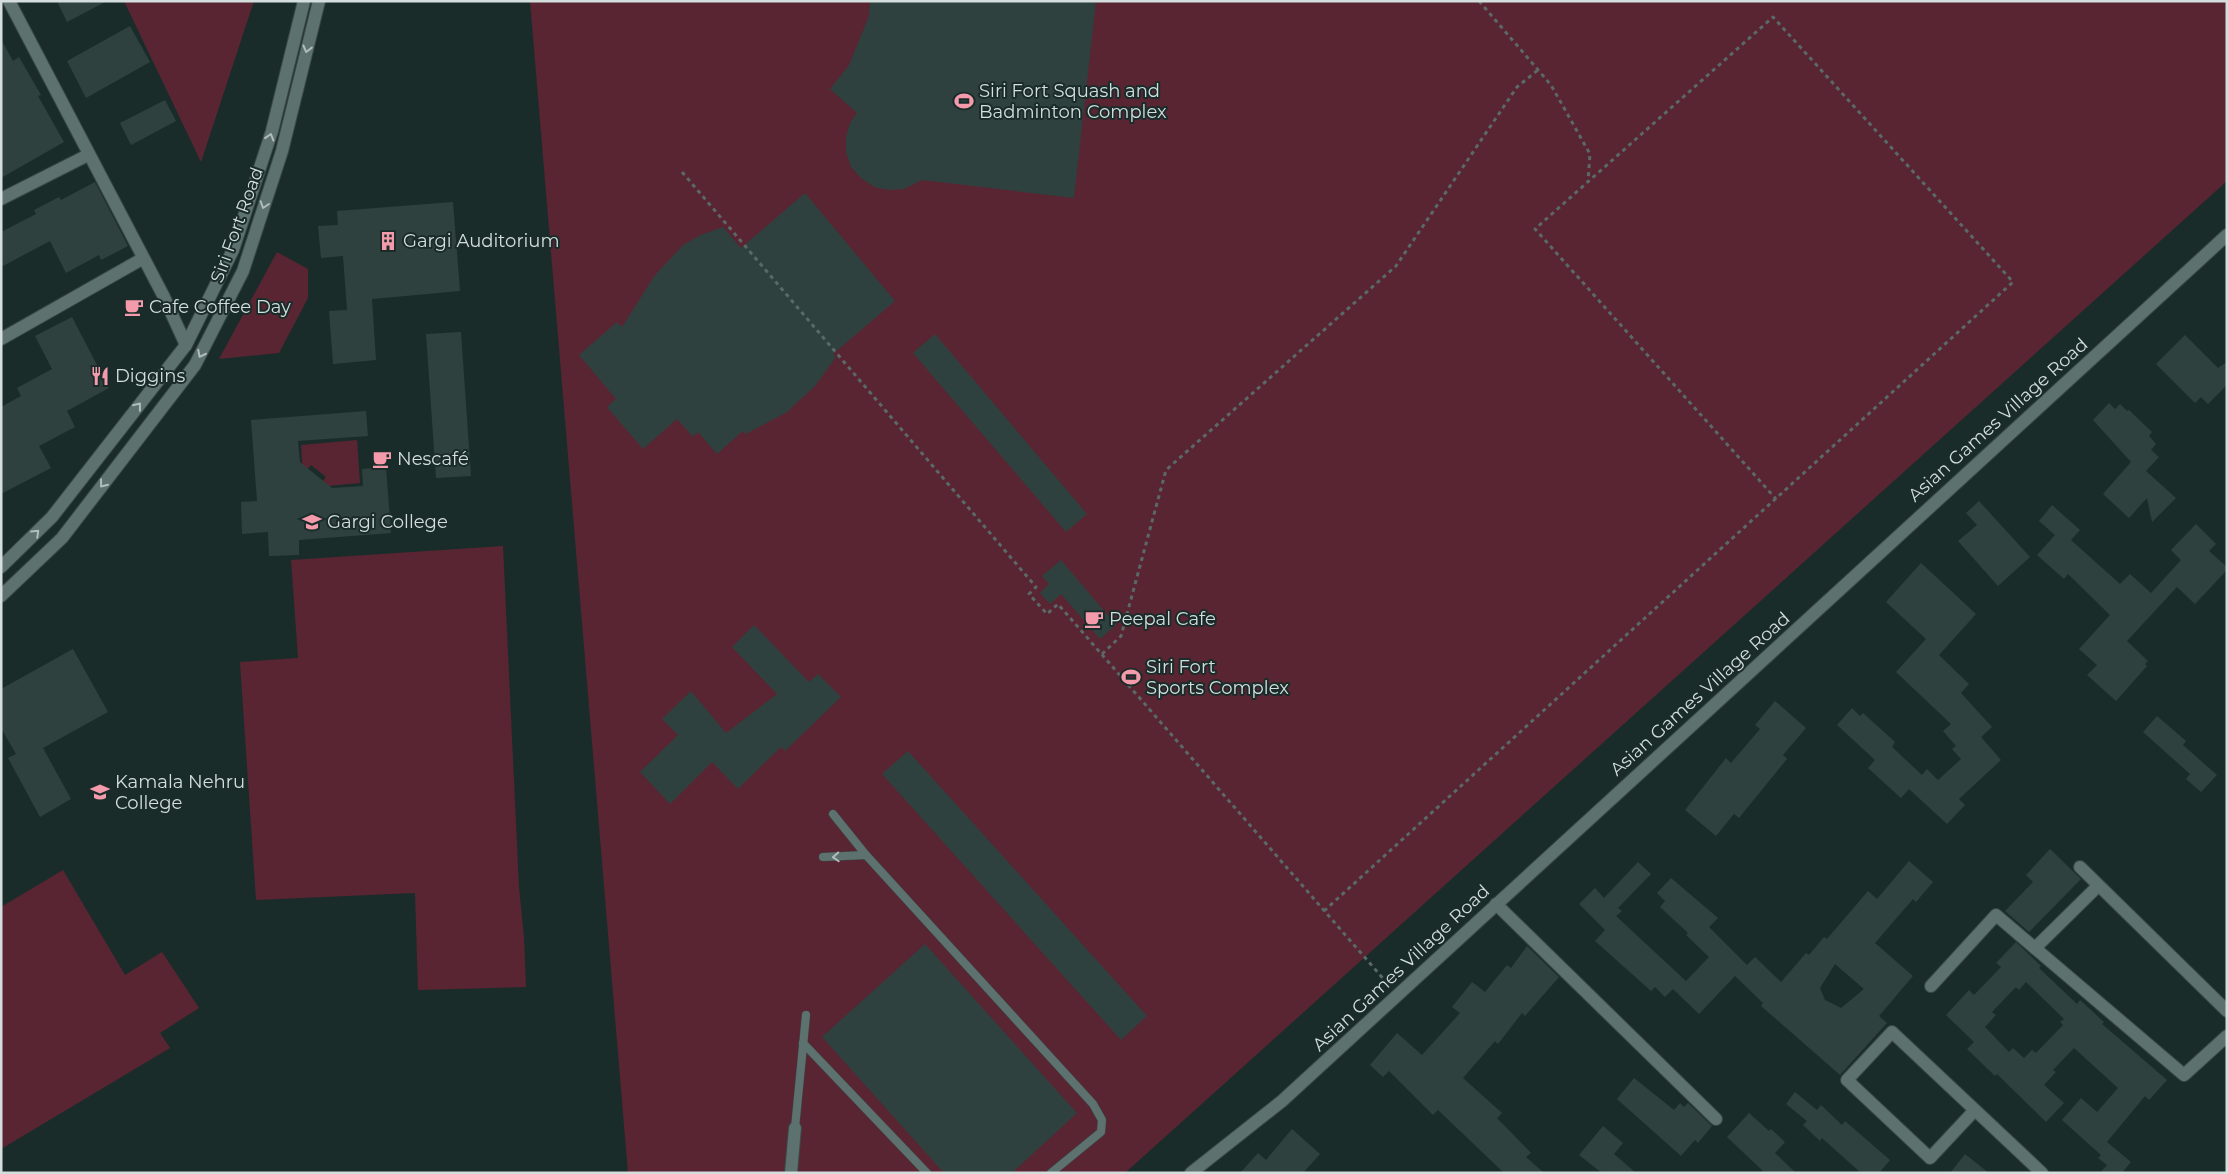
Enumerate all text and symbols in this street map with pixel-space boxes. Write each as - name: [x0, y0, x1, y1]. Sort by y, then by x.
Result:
- one-way arrow: [302, 44, 313, 53]
- place label: Siri Fort Squash and Badminton Complex: [979, 80, 1167, 123]
- sports icon: Siri Fort Squash and Badminton Complex: [953, 90, 975, 112]
- one-way arrow: [264, 133, 274, 142]
- street label: Siri Fort Road: [206, 164, 268, 286]
- one-way arrow: [260, 200, 270, 209]
- building icon: Gargi Auditorium: [377, 230, 399, 252]
- place label: Gargi Auditorium: [403, 230, 560, 252]
- cafe icon: Cafe Coffee Day: [123, 296, 145, 318]
- place label: Cafe Coffee Day: [149, 296, 291, 318]
- street label: Asian Games Village Road: [1904, 333, 2092, 507]
- one-way arrow: [197, 349, 207, 358]
- restaurant icon: Diggins: [89, 365, 111, 387]
- place label: Diggins: [115, 365, 185, 387]
- one-way arrow: [132, 402, 141, 412]
- cafe icon: Nescafé: [371, 448, 393, 470]
- place label: Nescafé: [397, 448, 469, 470]
- one-way arrow: [100, 478, 109, 488]
- school or university icon: Gargi College: [301, 511, 323, 533]
- place label: Gargi College: [327, 511, 448, 533]
- one-way arrow: [31, 530, 40, 539]
- street label: Asian Games Village Road: [1606, 607, 1794, 781]
- cafe icon: Peepal Cafe: [1083, 608, 1105, 630]
- place label: Peepal Cafe: [1109, 608, 1216, 630]
- place label: Siri Fort Sports Complex: [1146, 656, 1289, 699]
- sports icon: Siri Fort Sports Complex: [1120, 666, 1142, 688]
- place label: Kamala Nehru College: [115, 771, 245, 814]
- school or university icon: Kamala Nehru College: [89, 781, 111, 803]
- one-way arrow: [831, 851, 839, 862]
- street label: Asian Games Village Road: [1308, 880, 1494, 1056]

